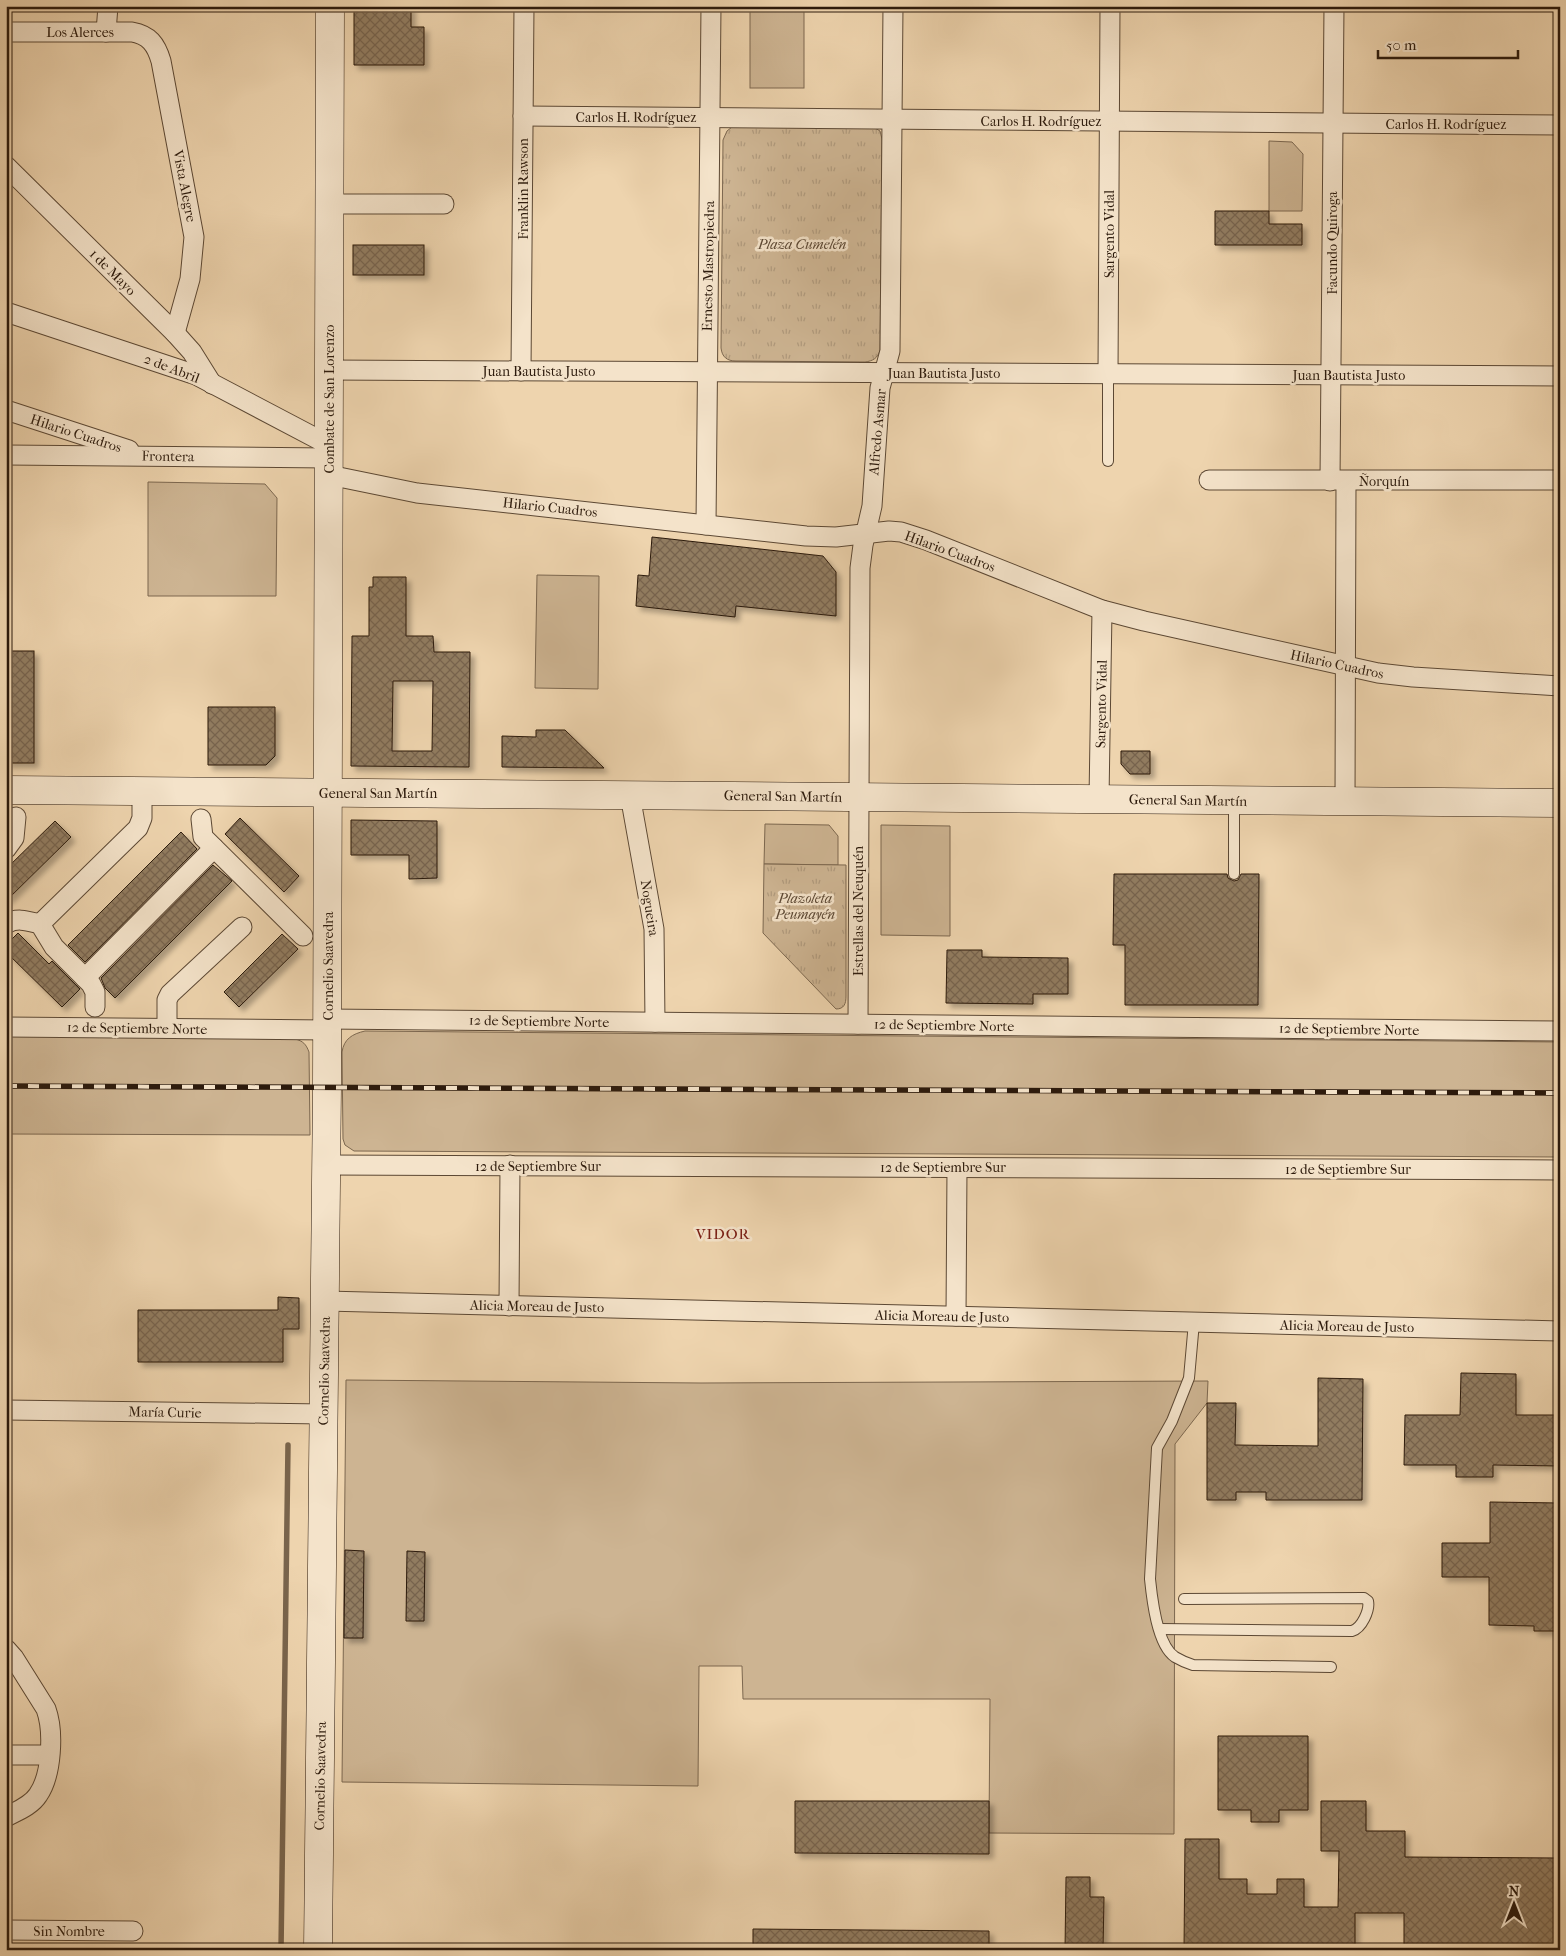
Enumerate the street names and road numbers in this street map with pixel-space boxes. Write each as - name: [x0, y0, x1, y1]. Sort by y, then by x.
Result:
- street label: Los Alerces: [46, 24, 114, 41]
- street label: Carlos H. Rodríguez: [576, 109, 697, 126]
- street label: Carlos H. Rodríguez: [981, 113, 1102, 130]
- street label: Carlos H. Rodríguez: [1386, 116, 1507, 133]
- street label: Franklin Rawson: [515, 138, 532, 240]
- street label: Vista Alegre: [169, 148, 200, 224]
- street label: Sargento Vidal: [1101, 190, 1118, 278]
- street label: Facundo Quiroga: [1324, 191, 1341, 295]
- street label: Ernesto Mastropiedra: [699, 200, 718, 332]
- street label: 1 de Mayo: [86, 246, 139, 299]
- street label: Combate de San Lorenzo: [321, 325, 338, 473]
- street label: 2 de Abril: [142, 350, 202, 387]
- street label: Juan Bautista Justo: [482, 363, 595, 380]
- street label: Juan Bautista Justo: [887, 365, 1000, 382]
- street label: Juan Bautista Justo: [1292, 367, 1405, 384]
- street label: Alfredo Asmar: [865, 388, 890, 477]
- street label: Hilario Cuadros: [28, 411, 124, 456]
- street label: Frontera: [141, 448, 195, 465]
- street label: Ñorquín: [1359, 473, 1409, 490]
- street label: Hilario Cuadros: [502, 494, 598, 521]
- street label: Hilario Cuadros: [902, 527, 997, 576]
- street label: Hilario Cuadros: [1289, 646, 1385, 683]
- street label: Sargento Vidal: [1092, 660, 1111, 748]
- street label: General San Martín: [319, 785, 437, 802]
- street label: General San Martín: [724, 787, 842, 806]
- street label: General San Martín: [1129, 791, 1247, 810]
- street label: Estrellas del Neuquén: [850, 846, 867, 976]
- street label: Nogueira: [637, 879, 662, 938]
- street label: Cornelio Saavedra: [320, 911, 337, 1020]
- street label: 12 de Septiembre Norte: [469, 1012, 609, 1031]
- street label: 12 de Septiembre Norte: [874, 1016, 1014, 1035]
- street label: 12 de Septiembre Norte: [67, 1019, 207, 1038]
- street label: 12 de Septiembre Norte: [1279, 1020, 1419, 1039]
- street label: 12 de Septiembre Sur: [475, 1158, 601, 1175]
- street label: 12 de Septiembre Sur: [880, 1159, 1006, 1176]
- street label: 12 de Septiembre Sur: [1285, 1161, 1411, 1178]
- street label: Alicia Moreau de Justo: [469, 1297, 604, 1316]
- street label: Alicia Moreau de Justo: [874, 1307, 1009, 1326]
- street label: Cornelio Saavedra: [315, 1316, 334, 1426]
- street label: Alicia Moreau de Justo: [1279, 1317, 1414, 1336]
- street label: María Curie: [128, 1403, 202, 1422]
- street label: Cornelio Saavedra: [311, 1721, 330, 1831]
- street label: Sin Nombre: [33, 1923, 105, 1940]

